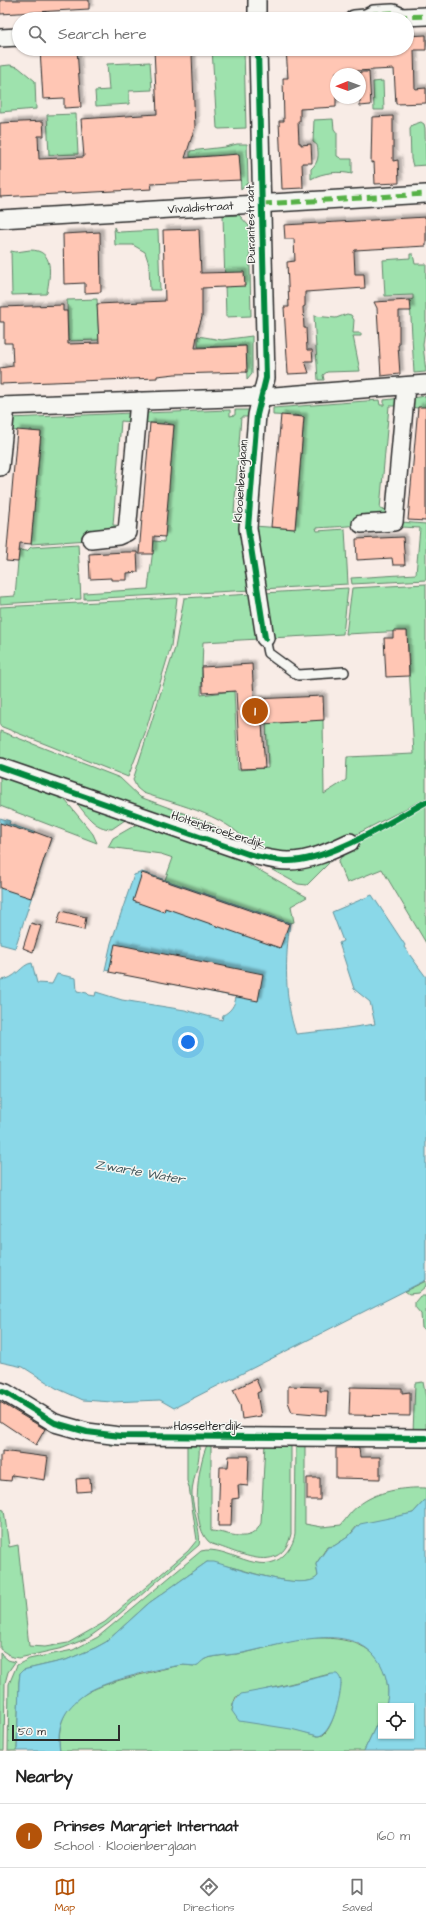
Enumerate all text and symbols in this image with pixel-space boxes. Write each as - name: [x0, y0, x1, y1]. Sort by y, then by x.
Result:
- search box: [12, 12, 414, 56]
- icon: search: [26, 23, 48, 45]
- text: Search here: [58, 24, 147, 45]
- north arrow: [330, 68, 366, 104]
- street label: Durantestraat: [242, 184, 260, 263]
- street label: Vivaldistraat: [167, 197, 234, 218]
- street label: Klooienberglaan: [230, 439, 253, 523]
- pin: 1: [242, 696, 268, 726]
- street label: Holtenbroekerdijk: [169, 807, 268, 853]
- your location: [178, 1032, 198, 1052]
- water label: Zwarte Water: [94, 1155, 188, 1189]
- street label: Hasselterdijk: [173, 1418, 243, 1435]
- map controls: [378, 1703, 414, 1739]
- button: locate: [378, 1703, 414, 1739]
- scale bar: [12, 1723, 120, 1742]
- text: 50 m: [18, 1724, 46, 1739]
- text: Nearby: [16, 1765, 73, 1789]
- text: Prinses Margriet Internaat: [54, 1816, 239, 1837]
- text: 1: [28, 1827, 30, 1845]
- text: 160 m: [377, 1827, 410, 1845]
- text: School · Klooienberglaan: [54, 1837, 196, 1855]
- tab: Map: [54, 1876, 76, 1915]
- tab: Directions: [183, 1876, 235, 1915]
- tab: Saved: [342, 1876, 372, 1915]

